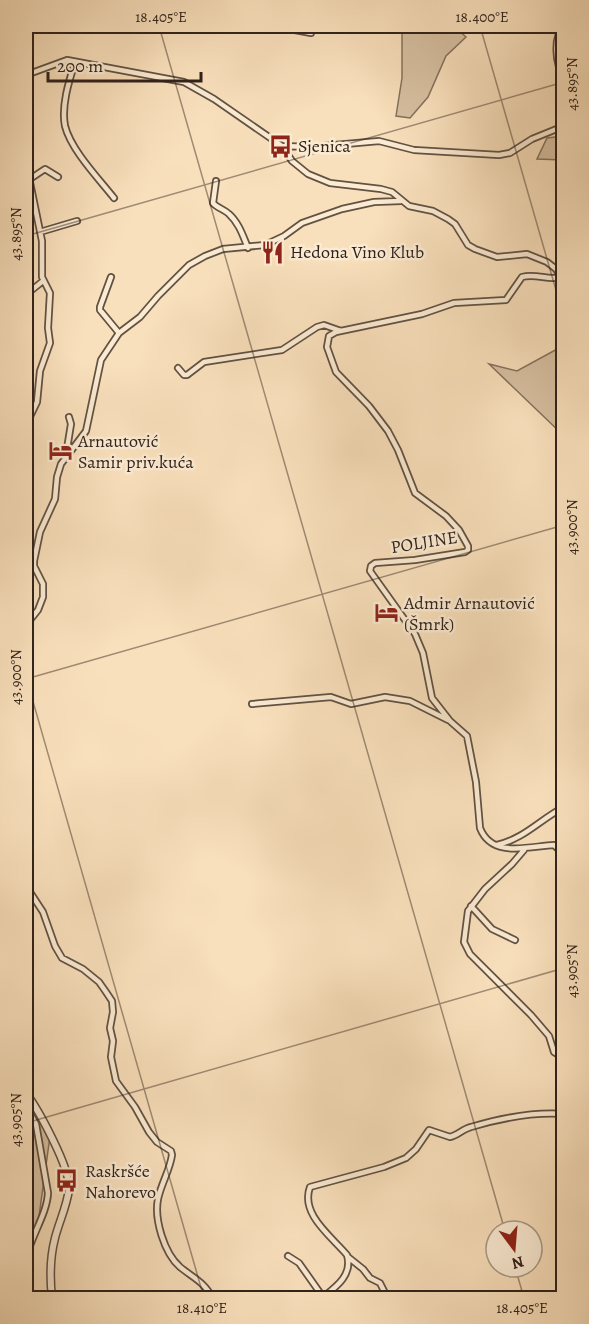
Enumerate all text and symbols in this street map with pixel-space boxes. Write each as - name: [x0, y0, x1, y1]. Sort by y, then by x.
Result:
- text: 18.405°E: [135, 7, 187, 27]
- text: 18.400°E: [455, 7, 509, 27]
- scale bar: [48, 45, 201, 83]
- text: 200 m: [57, 54, 103, 78]
- text: 43.895°N: [562, 57, 582, 111]
- bus stop icon: Sjenica: [267, 133, 293, 159]
- place label: Sjenica: [298, 134, 351, 158]
- text: 43.895°N: [6, 207, 26, 261]
- restaurant icon: Hedona Vino Klub: [259, 239, 285, 265]
- place label: Hedona Vino Klub: [290, 240, 424, 264]
- place label: Arnautović Samir priv.kuća: [77, 429, 194, 474]
- hotel icon: Arnautović Samir priv.kuća: [47, 438, 73, 464]
- text: 43.900°N: [562, 499, 582, 555]
- street label: POLJINE: [389, 525, 459, 559]
- place label: Admir Arnautović (Šmrk): [403, 591, 535, 636]
- hotel icon: Admir Arnautović (Šmrk): [373, 600, 399, 626]
- text: 43.900°N: [6, 649, 26, 705]
- text: 43.905°N: [562, 944, 582, 998]
- text: 43.905°N: [6, 1093, 26, 1147]
- place label: Raskršće Nahorevo: [85, 1159, 156, 1204]
- bus stop icon: Raskršće Nahorevo: [54, 1168, 80, 1194]
- north arrow: [484, 1219, 544, 1279]
- text: N: [509, 1250, 526, 1275]
- text: 18.410°E: [177, 1298, 227, 1318]
- text: 18.405°E: [496, 1298, 548, 1318]

